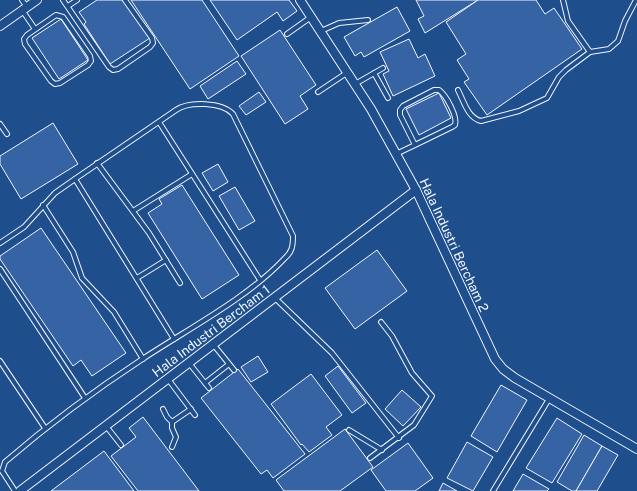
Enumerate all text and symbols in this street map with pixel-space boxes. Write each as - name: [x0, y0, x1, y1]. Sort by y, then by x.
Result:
- street label: Hala Industri Bercham 2: [416, 176, 492, 314]
- street label: Hala Industri Bercham 1: [149, 282, 273, 380]

